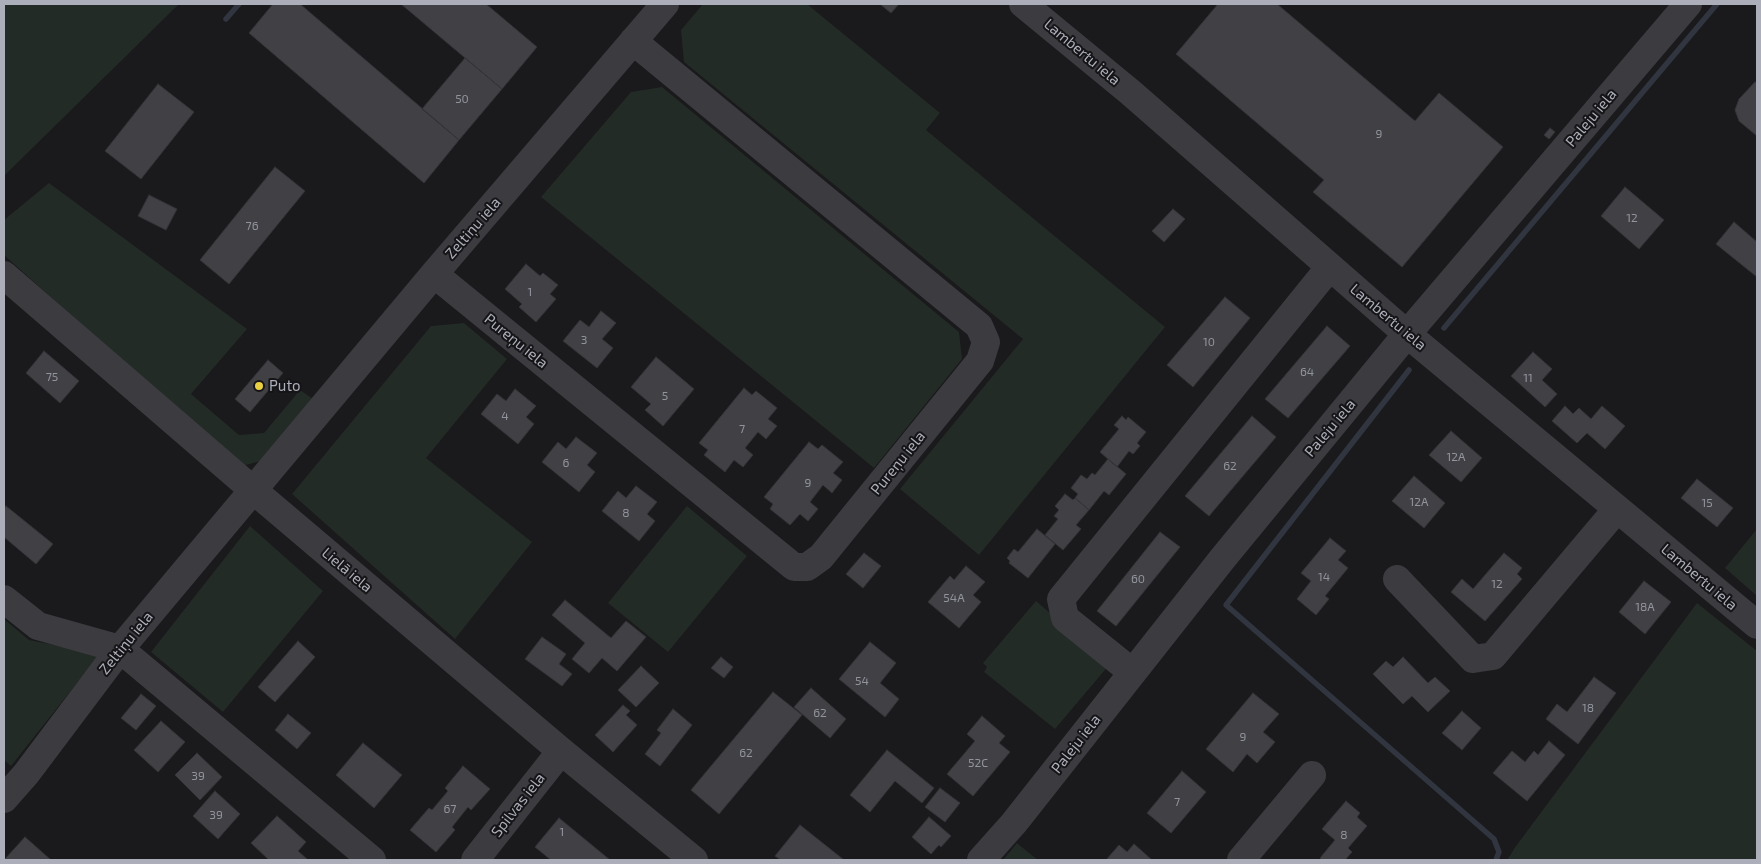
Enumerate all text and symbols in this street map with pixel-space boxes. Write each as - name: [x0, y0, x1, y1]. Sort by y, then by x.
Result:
- street label: Lambertu iela: [1040, 15, 1124, 89]
- street label: Paleju iela: [1562, 86, 1620, 150]
- house number: 50: [455, 92, 469, 106]
- house number: 9: [1376, 127, 1382, 141]
- street label: Zeltiņu iela: [441, 194, 505, 262]
- house number: 12: [1626, 211, 1638, 225]
- house number: 76: [245, 219, 259, 233]
- street label: Lambertu iela: [1346, 280, 1430, 354]
- house number: 1: [528, 285, 532, 299]
- street label: Pureņu iela: [481, 310, 551, 372]
- house number: 3: [581, 333, 587, 347]
- house number: 10: [1203, 335, 1215, 349]
- house number: 64: [1300, 365, 1314, 379]
- house number: 75: [46, 370, 58, 384]
- house number: 11: [1523, 371, 1533, 385]
- place label: Puto: [269, 377, 301, 395]
- marker: Puto: [253, 380, 265, 392]
- house number: 5: [662, 389, 668, 403]
- street label: Paleju iela: [1301, 396, 1359, 460]
- house number: 4: [501, 409, 509, 423]
- house number: 7: [739, 422, 745, 436]
- street label: Pureņu iela: [867, 428, 929, 498]
- house number: 12A: [1447, 450, 1465, 464]
- house number: 6: [563, 456, 569, 470]
- house number: 62: [1223, 459, 1237, 473]
- house number: 9: [805, 476, 811, 490]
- house number: 12A: [1410, 495, 1428, 509]
- house number: 15: [1701, 496, 1713, 510]
- house number: 8: [622, 506, 630, 520]
- street label: Lambertu iela: [1657, 540, 1741, 614]
- street label: Lielā iela: [318, 544, 376, 596]
- house number: 14: [1318, 570, 1330, 584]
- house number: 60: [1131, 572, 1145, 586]
- house number: 12: [1491, 577, 1503, 591]
- house number: 54A: [943, 591, 965, 605]
- house number: 18A: [1635, 600, 1655, 614]
- street label: Zeltiņu iela: [95, 608, 157, 678]
- house number: 54: [855, 674, 869, 688]
- house number: 18: [1582, 701, 1594, 715]
- house number: 62: [813, 706, 827, 720]
- street label: Paleju iela: [1047, 711, 1105, 777]
- house number: 9: [1240, 730, 1246, 744]
- house number: 62: [739, 746, 753, 760]
- house number: 52C: [968, 756, 988, 770]
- house number: 39: [191, 769, 205, 783]
- street label: Spilvas iela: [487, 769, 549, 841]
- house number: 7: [1174, 795, 1180, 809]
- house number: 67: [443, 802, 457, 816]
- house number: 39: [209, 808, 223, 822]
- house number: 1: [560, 825, 564, 839]
- house number: 8: [1340, 828, 1348, 842]

